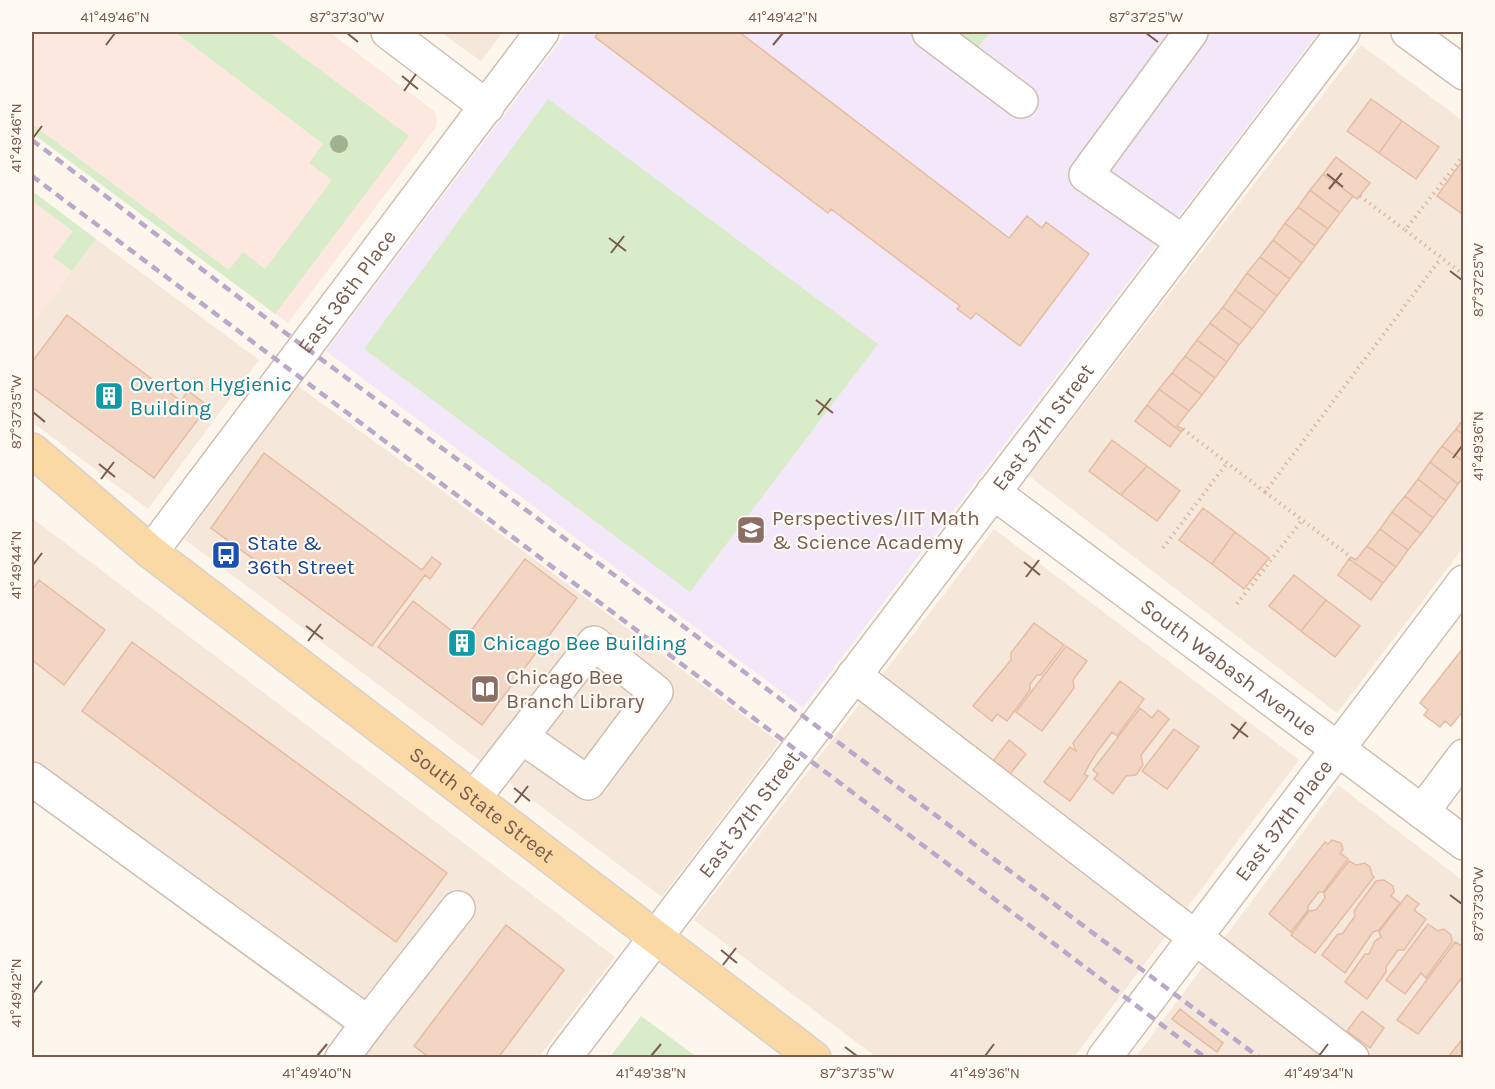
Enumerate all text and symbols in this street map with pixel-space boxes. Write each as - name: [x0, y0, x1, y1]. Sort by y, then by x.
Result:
- text: 41°49'46"N: [80, 8, 150, 26]
- text: 87°37'30"W: [309, 8, 385, 26]
- text: 41°49'42"N: [748, 8, 818, 26]
- text: 87°37'25"W: [1109, 8, 1184, 26]
- text: 41°49'46"N: [7, 103, 25, 173]
- street label: East 36th Place: [293, 225, 401, 358]
- text: 87°37'25"W: [1469, 242, 1487, 317]
- street label: East 37th Street: [987, 359, 1099, 495]
- place label: Overton Hygienic Building: [130, 372, 292, 420]
- text: 87°37'35"W: [7, 374, 25, 449]
- building icon: Overton Hygienic Building: [93, 380, 125, 412]
- text: 41°49'36"N: [1469, 411, 1487, 481]
- place label: Perspectives/IIT Math & Science Academy: [772, 506, 980, 554]
- school or university icon: Perspectives/IIT Math & Science Academy: [735, 514, 767, 546]
- text: 41°49'44"N: [7, 530, 25, 600]
- place label: State & 36th Street: [247, 531, 355, 579]
- bus stop icon: State & 36th Street: [210, 539, 242, 571]
- street label: South Wabash Avenue: [1136, 594, 1322, 741]
- building icon: Chicago Bee Building: [446, 627, 478, 659]
- place label: Chicago Bee Building: [483, 631, 686, 655]
- place label: Chicago Bee Branch Library: [506, 665, 645, 713]
- library icon: Chicago Bee Branch Library: [469, 673, 501, 705]
- street label: South State Street: [405, 742, 559, 868]
- street label: East 37th Street: [693, 746, 805, 882]
- street label: East 37th Place: [1230, 755, 1337, 886]
- text: 87°37'30"W: [1469, 866, 1487, 942]
- text: 41°49'42"N: [7, 958, 25, 1028]
- text: 41°49'40"N: [282, 1064, 352, 1082]
- text: 41°49'38"N: [616, 1064, 686, 1082]
- text: 87°37'35"W: [820, 1064, 895, 1082]
- text: 41°49'36"N: [950, 1064, 1020, 1082]
- text: 41°49'34"N: [1284, 1064, 1354, 1082]

